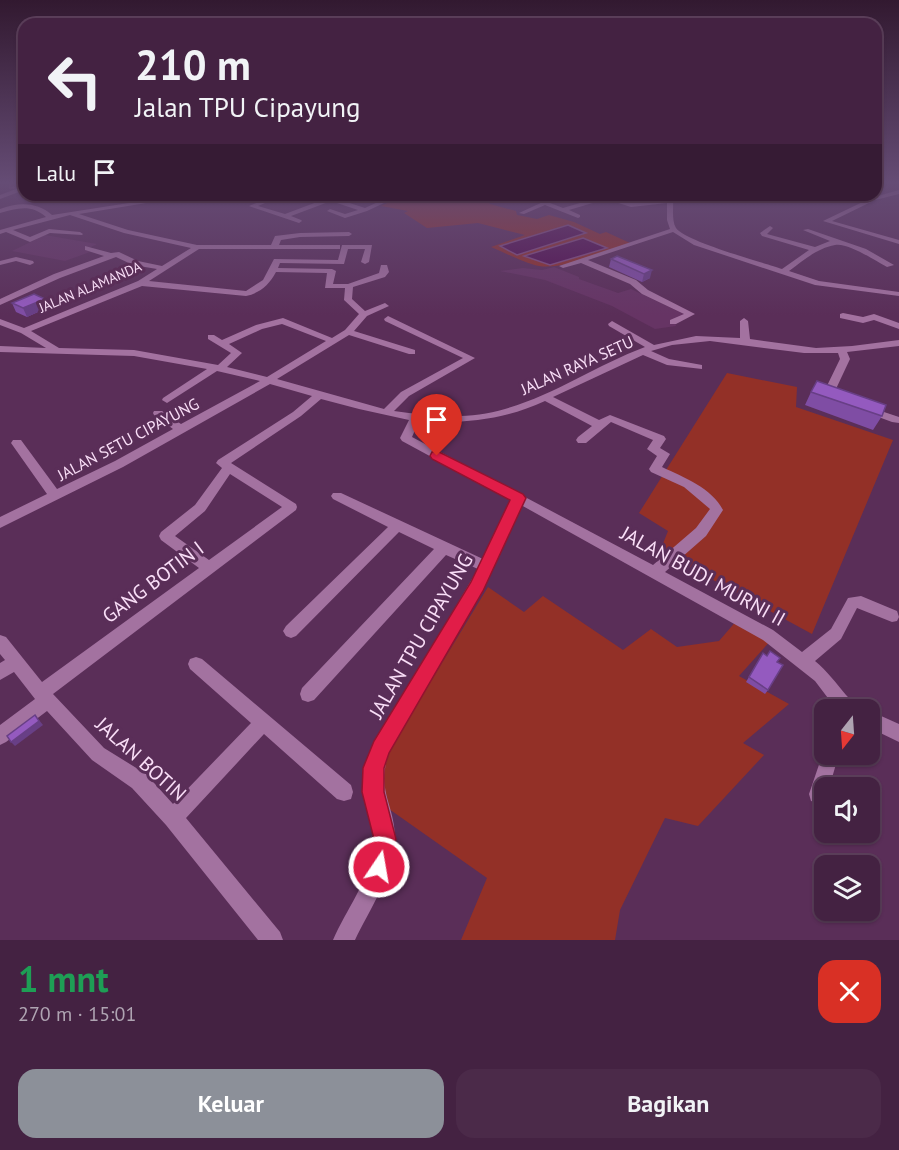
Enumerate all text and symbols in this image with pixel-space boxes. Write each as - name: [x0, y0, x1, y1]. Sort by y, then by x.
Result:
- text: 210 m: [135, 37, 251, 92]
- icon: left: [36, 42, 114, 120]
- text: Jalan TPU Cipayung: [135, 90, 361, 124]
- icon: arrive: [88, 156, 121, 189]
- text: Lalu: [36, 159, 76, 187]
- street label: JALAN ALAMANDA: [35, 257, 145, 317]
- street label: JALAN RAYA SETU: [517, 331, 637, 399]
- street label: JALAN SETU CIPAYUNG: [53, 393, 202, 485]
- pin: [411, 394, 462, 456]
- icon: arrive: [420, 403, 453, 436]
- street label: JALAN BUDI MURNI II: [615, 519, 790, 632]
- street label: GANG BOTIN I: [97, 535, 209, 629]
- street label: JALAN TPU CIPAYUNG: [363, 549, 479, 724]
- north arrow: [814, 699, 880, 765]
- map controls: [814, 699, 880, 921]
- street label: JALAN BOTIN: [89, 711, 192, 807]
- button: sound: [814, 777, 880, 843]
- position arrow: [347, 835, 411, 899]
- button: layers: [814, 855, 880, 921]
- text: 1 mnt: [18, 955, 109, 1002]
- button: close: [818, 960, 881, 1023]
- text: 270 m · 15:01: [18, 1001, 136, 1027]
- button: Keluar: [18, 1069, 444, 1138]
- button: Bagikan: [456, 1069, 881, 1138]

